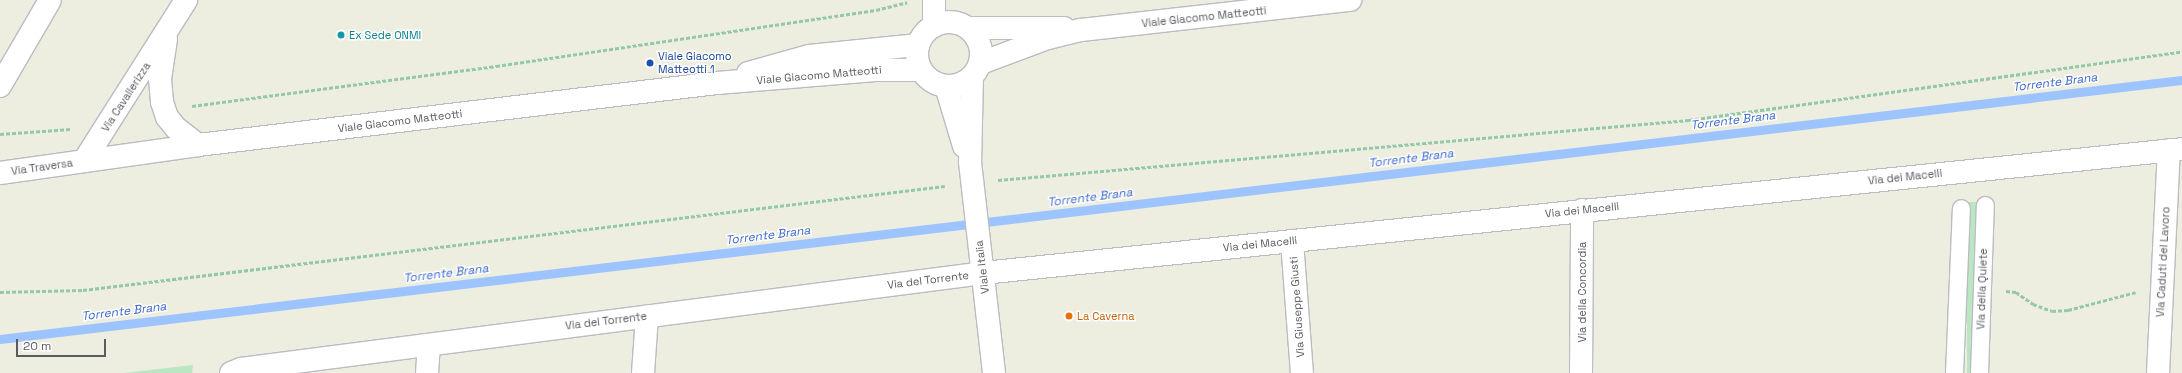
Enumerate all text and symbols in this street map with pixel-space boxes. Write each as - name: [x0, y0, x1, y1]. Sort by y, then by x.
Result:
- street label: Viale Giacomo Matteotti: [1141, 4, 1267, 30]
- place label: Ex Sede ONMI: [349, 28, 421, 42]
- marker: Ex Sede ONMI: [336, 30, 346, 40]
- place label: Viale Giacomo Matteotti 1: [658, 50, 732, 76]
- marker: Viale Giacomo Matteotti 1: [645, 58, 655, 68]
- street label: Via Cavallerizza: [99, 60, 153, 134]
- street label: Viale Giacomo Matteotti: [756, 63, 882, 87]
- water label: Torrente Brana: [2012, 71, 2098, 95]
- street label: Viale Giacomo Matteotti: [337, 107, 463, 135]
- water label: Torrente Brana: [1690, 109, 1776, 133]
- water label: Torrente Brana: [1368, 147, 1454, 171]
- street label: Via Traversa: [10, 156, 74, 178]
- street label: Via dei Macelli: [1867, 167, 1943, 187]
- water label: Torrente Brana: [1047, 186, 1133, 210]
- street label: Via dei Macelli: [1544, 200, 1620, 220]
- street label: Via Caduti del Lavoro: [2154, 206, 2172, 318]
- water label: Torrente Brana: [725, 224, 811, 248]
- street label: Via dei Macelli: [1222, 234, 1298, 254]
- street label: Viale Italia: [972, 240, 992, 294]
- street label: Via della Concordia: [1575, 242, 1589, 342]
- street label: Via della Quiete: [1974, 248, 1990, 330]
- street label: Via Giuseppe Giusti: [1287, 256, 1307, 358]
- water label: Torrente Brana: [403, 262, 489, 286]
- street label: Via del Torrente: [886, 268, 970, 292]
- water label: Torrente Brana: [81, 300, 167, 324]
- street label: Via del Torrente: [564, 309, 648, 333]
- place label: La Caverna: [1077, 309, 1135, 323]
- marker: La Caverna: [1064, 311, 1074, 321]
- scale bar: [18, 331, 108, 357]
- text: 20 m: [23, 338, 51, 354]

